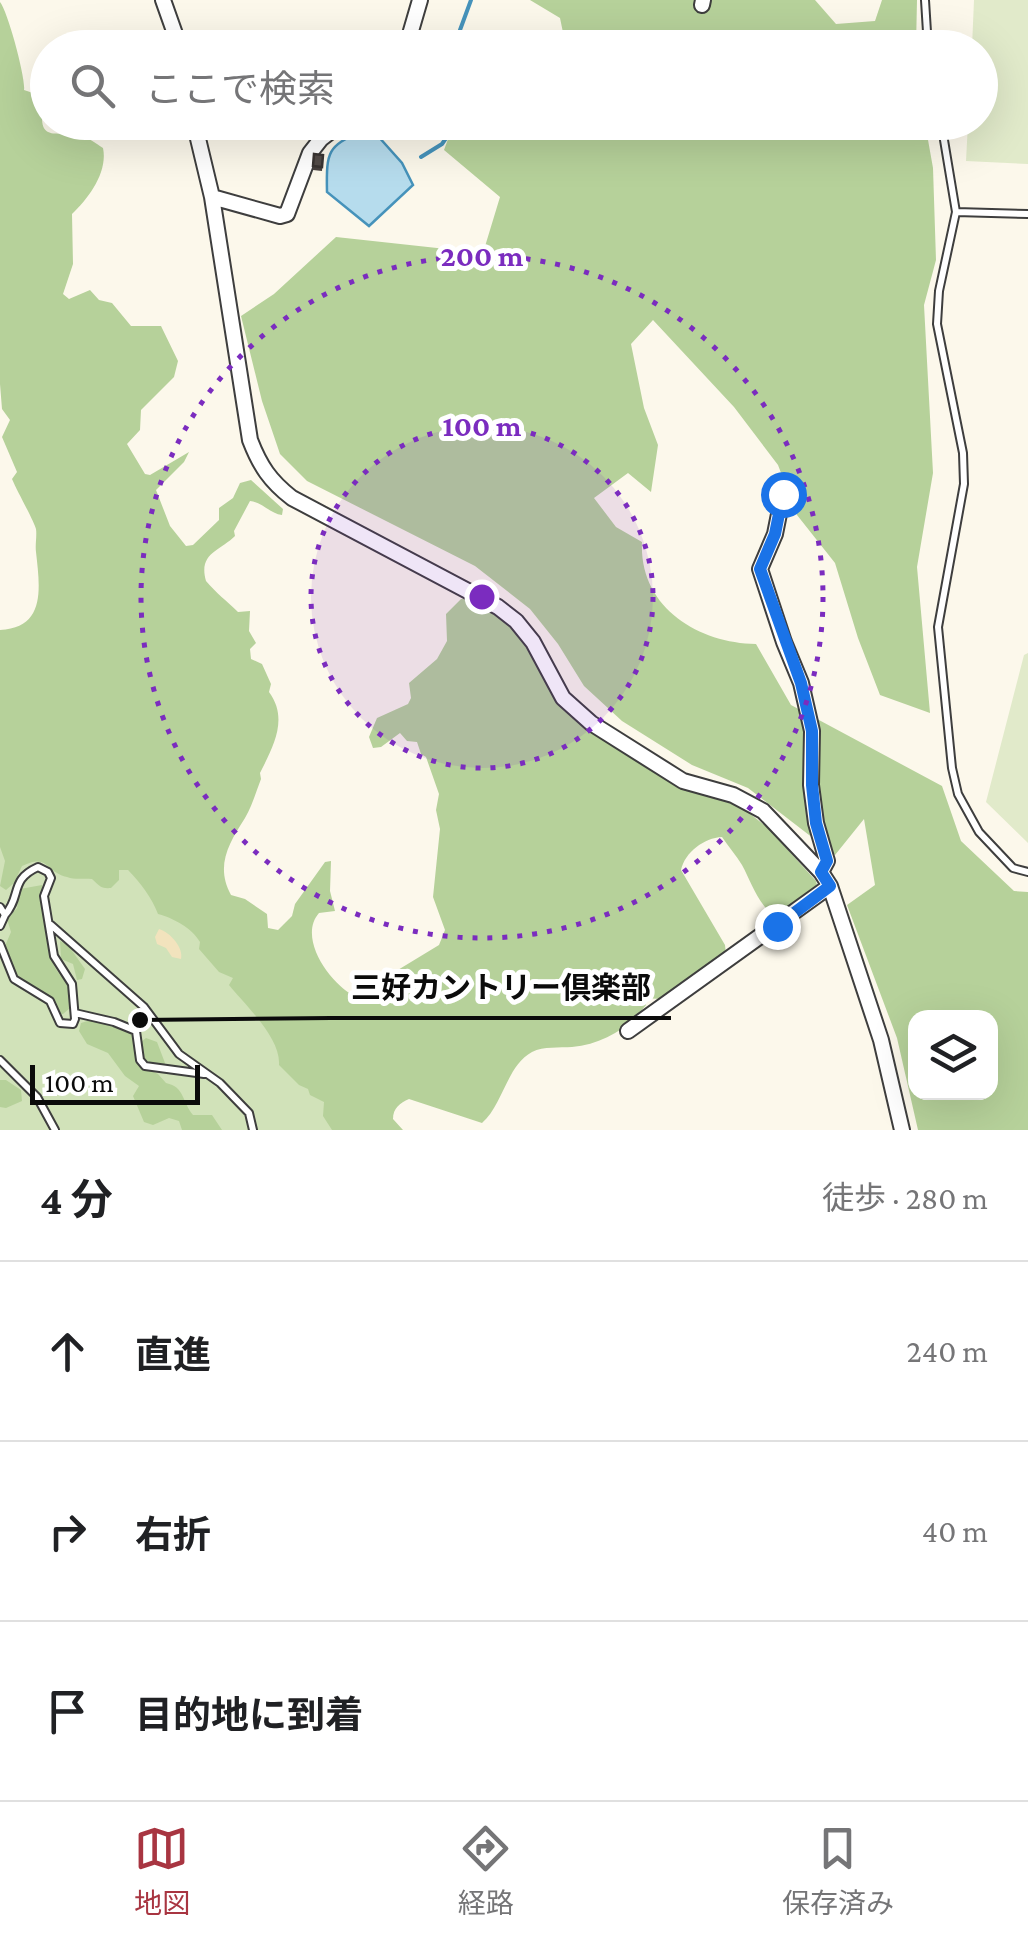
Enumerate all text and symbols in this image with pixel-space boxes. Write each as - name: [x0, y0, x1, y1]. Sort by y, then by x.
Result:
- search box: [30, 30, 998, 140]
- icon: search: [65, 58, 120, 113]
- text: ここで検索: [145, 68, 335, 110]
- text: 200 m: [441, 239, 524, 272]
- text: 100 m: [443, 409, 522, 442]
- route start: [761, 472, 807, 518]
- centre of rings: [464, 579, 500, 615]
- route end: [755, 904, 801, 950]
- callout: 三好カントリー倶楽部: [331, 958, 671, 1018]
- text: 三好カントリー倶楽部: [351, 971, 651, 1004]
- map controls: [908, 1010, 998, 1100]
- button: layers: [908, 1010, 998, 1100]
- scale bar: [30, 1060, 200, 1104]
- text: 100 m: [45, 1067, 114, 1098]
- text: 4 分: [40, 1176, 113, 1223]
- text: 徒歩 · 280 m: [822, 1180, 988, 1216]
- icon: ahead: [40, 1324, 95, 1379]
- text: 240 m: [907, 1333, 988, 1369]
- text: 直進: [135, 1334, 211, 1376]
- icon: right: [40, 1504, 95, 1559]
- text: 40 m: [922, 1513, 988, 1549]
- text: 右折: [135, 1514, 211, 1556]
- icon: arrive: [40, 1684, 95, 1739]
- text: 目的地に到着: [135, 1694, 363, 1736]
- tab: 地図: [134, 1821, 190, 1921]
- tab: 経路: [458, 1821, 514, 1921]
- tab: 保存済み: [782, 1821, 894, 1921]

